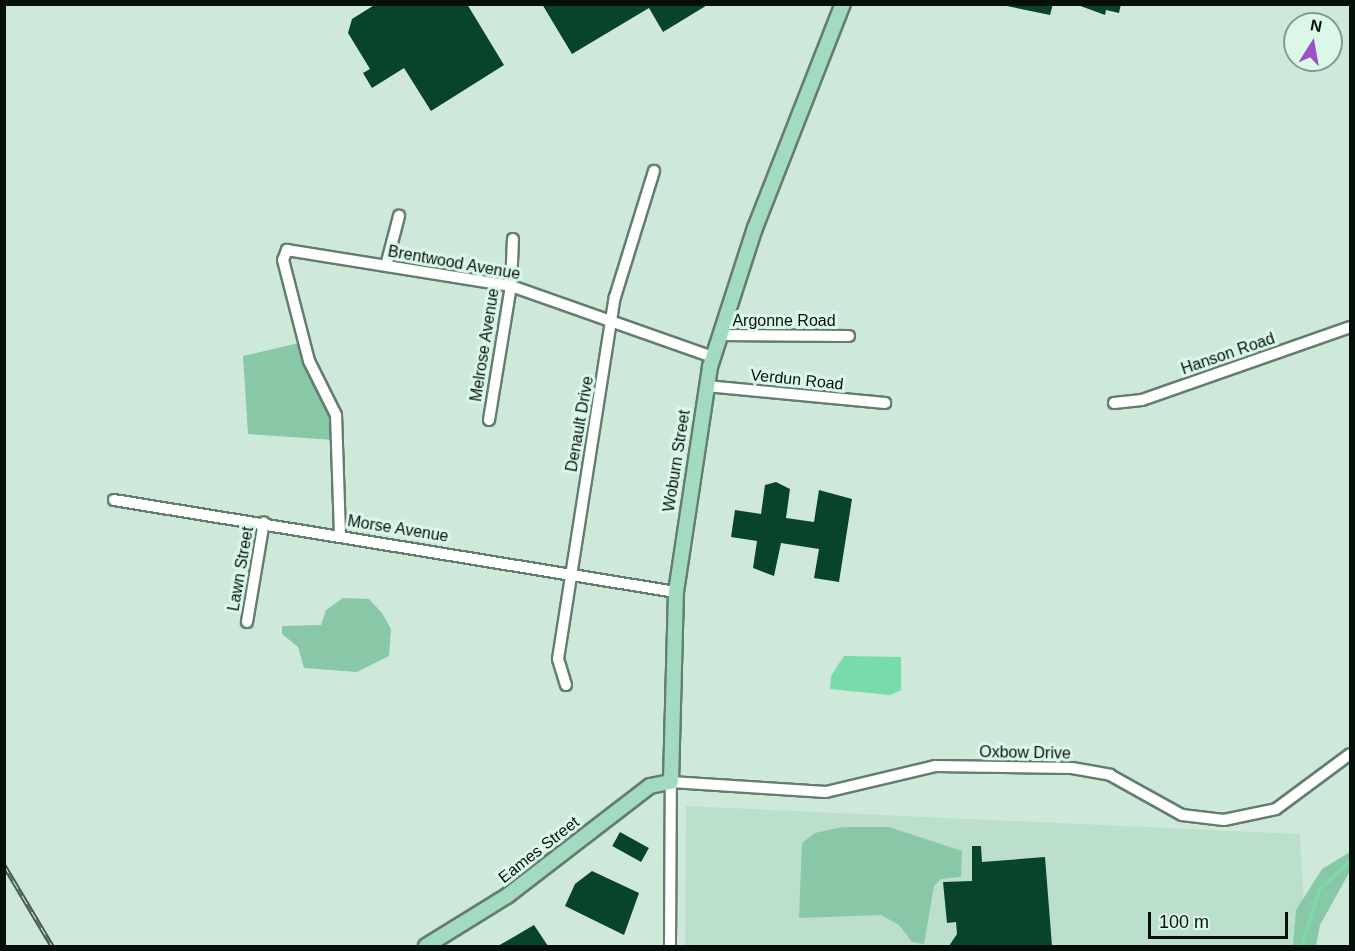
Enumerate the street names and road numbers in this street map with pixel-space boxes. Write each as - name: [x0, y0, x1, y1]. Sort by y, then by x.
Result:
- street label: Brentwood Avenue: [386, 242, 522, 284]
- street label: Melrose Avenue: [466, 287, 504, 403]
- street label: Argonne Road: [732, 311, 836, 331]
- street label: Hanson Road: [1179, 329, 1277, 379]
- street label: Verdun Road: [750, 366, 844, 394]
- street label: Denault Drive: [562, 375, 598, 473]
- street label: Woburn Street: [659, 409, 695, 513]
- street label: Morse Avenue: [346, 511, 450, 547]
- street label: Lawn Street: [224, 525, 258, 613]
- street label: Oxbow Drive: [979, 743, 1071, 763]
- street label: Eames Street: [495, 813, 583, 887]

